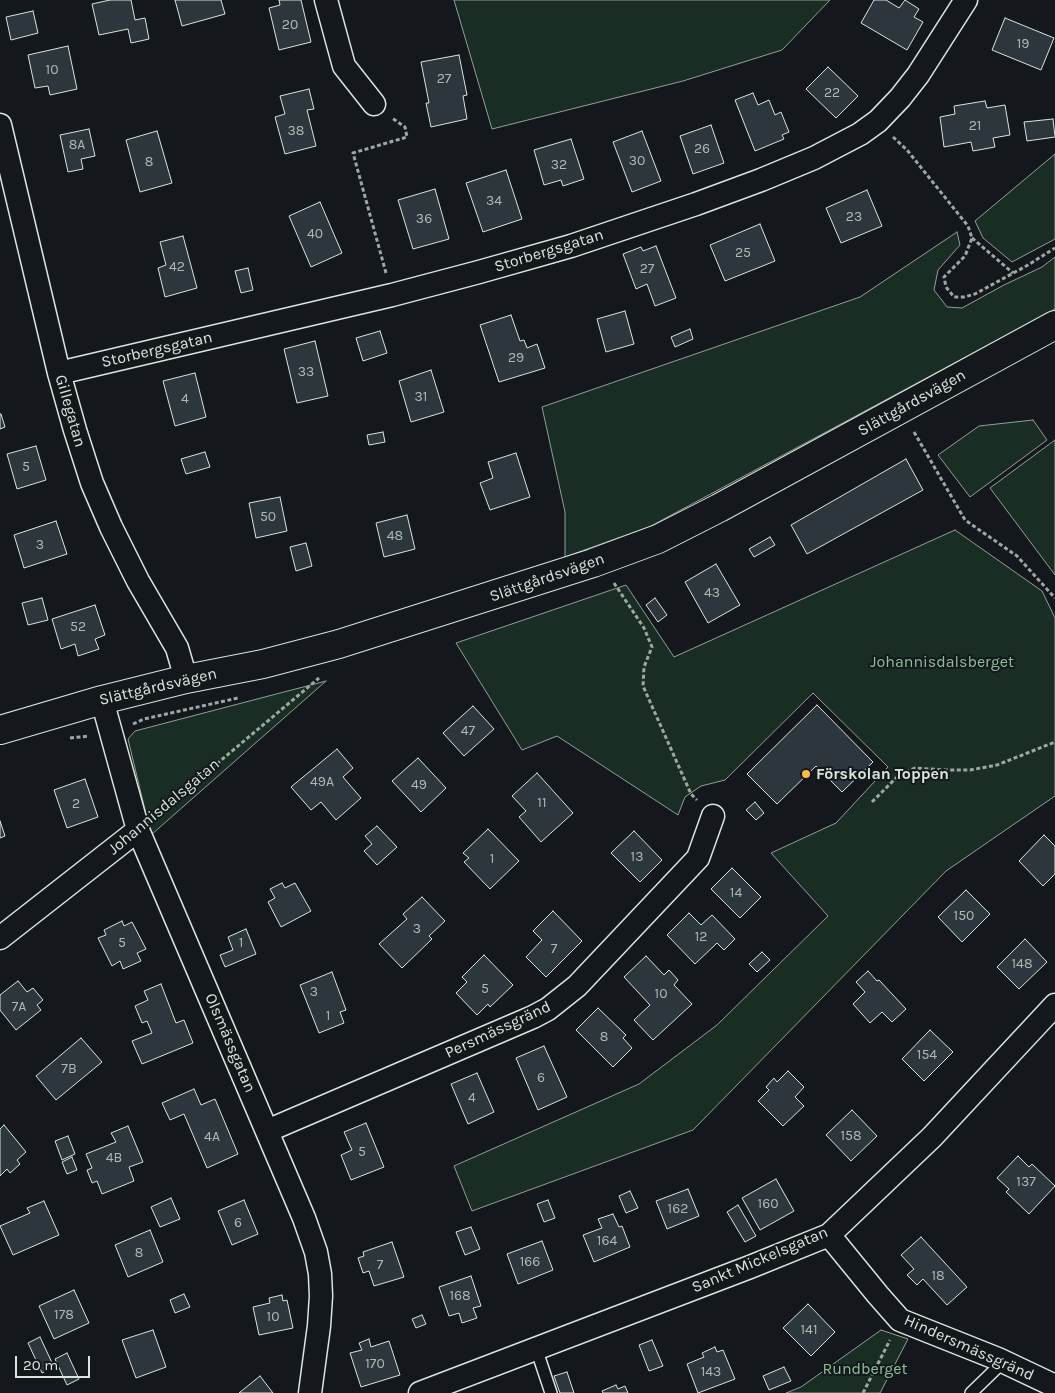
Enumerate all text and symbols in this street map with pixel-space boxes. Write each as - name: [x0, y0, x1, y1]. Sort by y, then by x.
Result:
- house number: 20: [282, 17, 298, 33]
- house number: 19: [1017, 36, 1029, 52]
- house number: 10: [46, 62, 58, 78]
- house number: 27: [437, 71, 451, 87]
- house number: 22: [824, 85, 840, 101]
- house number: 21: [969, 118, 981, 134]
- house number: 38: [288, 123, 304, 139]
- house number: 8A: [69, 137, 85, 153]
- house number: 26: [694, 141, 710, 157]
- house number: 30: [629, 153, 645, 169]
- house number: 8: [145, 154, 153, 170]
- house number: 32: [551, 157, 567, 173]
- house number: 34: [486, 193, 502, 209]
- house number: 23: [846, 209, 862, 225]
- house number: 36: [416, 211, 432, 227]
- street label: Storbergsgatan: [492, 225, 606, 277]
- house number: 40: [307, 226, 323, 242]
- house number: 25: [735, 245, 751, 261]
- house number: 42: [169, 259, 185, 275]
- house number: 27: [640, 261, 654, 277]
- street label: Storbergsgatan: [100, 328, 214, 372]
- house number: 29: [508, 350, 524, 366]
- house number: 33: [298, 364, 314, 380]
- street label: Slättgårdsvägen: [855, 365, 969, 441]
- street label: Gillegatan: [50, 373, 90, 449]
- house number: 31: [415, 389, 427, 405]
- house number: 4: [181, 391, 189, 407]
- house number: 5: [22, 459, 30, 475]
- house number: 50: [260, 509, 276, 525]
- house number: 48: [387, 528, 403, 544]
- house number: 3: [36, 537, 44, 553]
- street label: Slättgårdsvägen: [487, 549, 607, 607]
- house number: 43: [704, 585, 720, 601]
- house number: 52: [70, 619, 86, 635]
- park label: Johannisdalsberget: [870, 652, 1014, 672]
- street label: Slättgårdsvägen: [97, 664, 219, 710]
- house number: 47: [461, 723, 475, 739]
- street label: Johannisdalsgatan: [104, 755, 224, 859]
- place label: Förskolan Toppen: [816, 764, 949, 784]
- marker: Förskolan Toppen: [800, 768, 812, 780]
- house number: 49A: [310, 774, 334, 790]
- house number: 49: [411, 777, 427, 793]
- house number: 11: [537, 795, 547, 811]
- house number: 2: [72, 796, 80, 812]
- house number: 13: [631, 849, 643, 865]
- house number: 1: [490, 851, 494, 867]
- house number: 14: [730, 885, 742, 901]
- house number: 150: [954, 908, 974, 924]
- house number: 3: [413, 921, 421, 937]
- house number: 12: [695, 929, 707, 945]
- house number: 5: [118, 935, 126, 951]
- house number: 1: [239, 935, 243, 951]
- house number: 7: [551, 941, 557, 957]
- house number: 148: [1011, 956, 1033, 972]
- house number: 5: [481, 981, 489, 997]
- house number: 3: [310, 984, 318, 1000]
- house number: 10: [655, 986, 667, 1002]
- street label: Olsmässgatan: [200, 990, 260, 1096]
- street label: Persmässgränd: [442, 997, 554, 1063]
- house number: 7A: [12, 999, 26, 1015]
- house number: 1: [326, 1008, 330, 1024]
- house number: 8: [600, 1029, 608, 1045]
- house number: 154: [917, 1047, 937, 1063]
- house number: 7B: [61, 1061, 77, 1077]
- house number: 6: [537, 1070, 545, 1086]
- house number: 4: [468, 1090, 476, 1106]
- house number: 158: [840, 1128, 862, 1144]
- house number: 4A: [204, 1129, 220, 1145]
- house number: 5: [358, 1144, 366, 1160]
- house number: 4B: [106, 1150, 122, 1166]
- house number: 137: [1016, 1174, 1036, 1190]
- house number: 160: [758, 1196, 778, 1212]
- house number: 162: [668, 1201, 688, 1217]
- house number: 6: [234, 1215, 242, 1231]
- street label: Sankt Mickelsgatan: [689, 1223, 831, 1297]
- house number: 164: [597, 1233, 617, 1249]
- house number: 8: [135, 1245, 143, 1261]
- house number: 166: [520, 1254, 540, 1270]
- house number: 7: [377, 1257, 383, 1273]
- house number: 18: [931, 1268, 945, 1284]
- house number: 168: [449, 1288, 471, 1304]
- house number: 178: [54, 1307, 74, 1323]
- house number: 10: [267, 1309, 279, 1325]
- street label: Hindersmässgränd: [901, 1311, 1037, 1385]
- house number: 141: [800, 1322, 818, 1338]
- scale bar: [18, 1346, 92, 1378]
- text: 20 m: [23, 1356, 58, 1374]
- house number: 170: [365, 1356, 385, 1372]
- park label: Rundberget: [822, 1359, 908, 1379]
- house number: 143: [701, 1364, 721, 1380]

